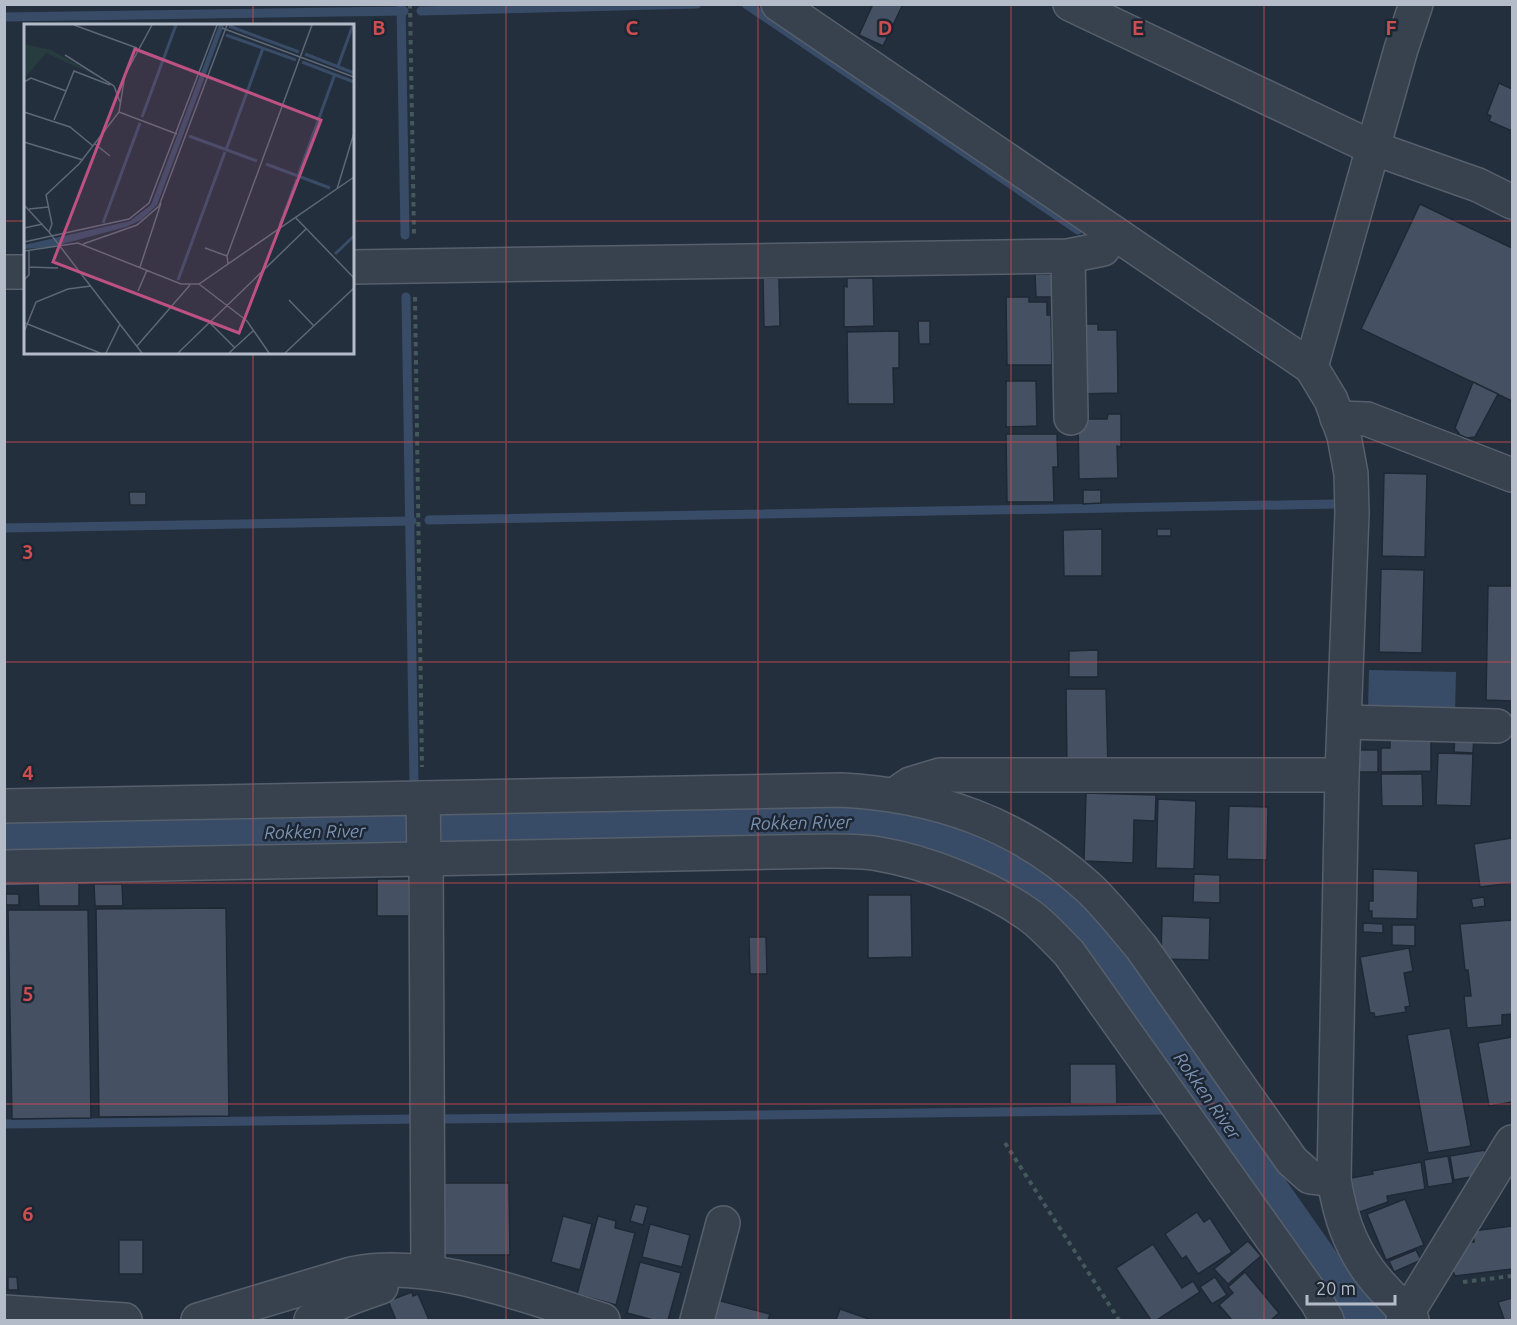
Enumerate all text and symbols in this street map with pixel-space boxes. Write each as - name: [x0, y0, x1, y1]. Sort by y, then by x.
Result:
- text: B: [372, 16, 386, 39]
- text: C: [626, 16, 639, 39]
- text: D: [878, 16, 892, 39]
- text: E: [1132, 16, 1144, 39]
- text: F: [1385, 16, 1397, 39]
- inset map: [24, 24, 354, 354]
- text: 3: [22, 540, 34, 563]
- text: 4: [22, 761, 34, 784]
- water label: Rokken River: [750, 811, 853, 833]
- water label: Rokken River: [264, 820, 367, 842]
- text: 5: [22, 982, 34, 1005]
- water label: Rokken River: [1170, 1048, 1246, 1144]
- text: 6: [22, 1202, 34, 1225]
- scale bar: [1307, 1268, 1396, 1306]
- text: 20 m: [1316, 1278, 1356, 1298]

